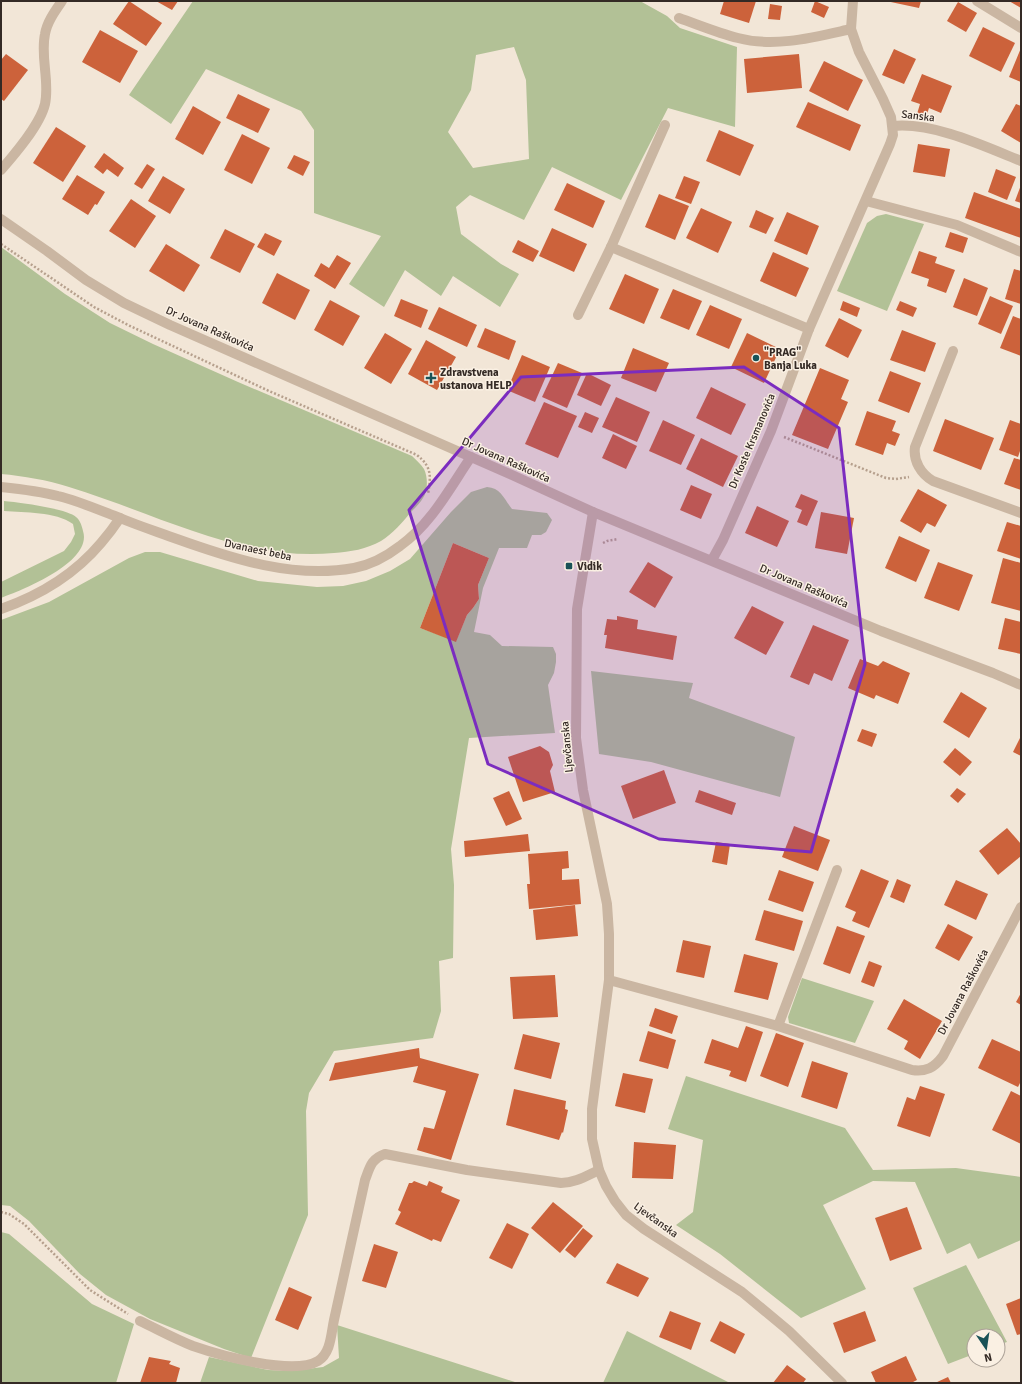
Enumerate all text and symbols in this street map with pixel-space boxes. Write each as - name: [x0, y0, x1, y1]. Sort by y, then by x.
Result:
- street label: Sanska: [901, 108, 936, 125]
- street label: Dr Jovana Raškovića: [164, 304, 256, 354]
- place label: "PRAG" Banja Luka: [764, 346, 817, 372]
- marker: "PRAG" Banja Luka: [751, 353, 761, 363]
- place label: Zdravstvena ustanova HELP: [440, 366, 512, 392]
- marker: Zdravstvena ustanova HELP: [425, 372, 437, 384]
- street label: Dr Koste Krsmanovića: [726, 391, 778, 491]
- street label: Dr Jovana Raškovića: [460, 435, 552, 485]
- street label: Dvanaest beba: [223, 537, 293, 564]
- place label: Vidik: [577, 560, 602, 573]
- marker: Vidik: [564, 561, 574, 571]
- street label: Dr Jovana Raškovića: [758, 561, 851, 611]
- street label: Ljevčanska: [558, 720, 576, 773]
- street label: Dr Jovana Raškovića: [935, 947, 991, 1037]
- street label: Ljevčanska: [631, 1200, 681, 1241]
- north arrow: [966, 1328, 1006, 1368]
- text: N: [983, 1350, 993, 1364]

